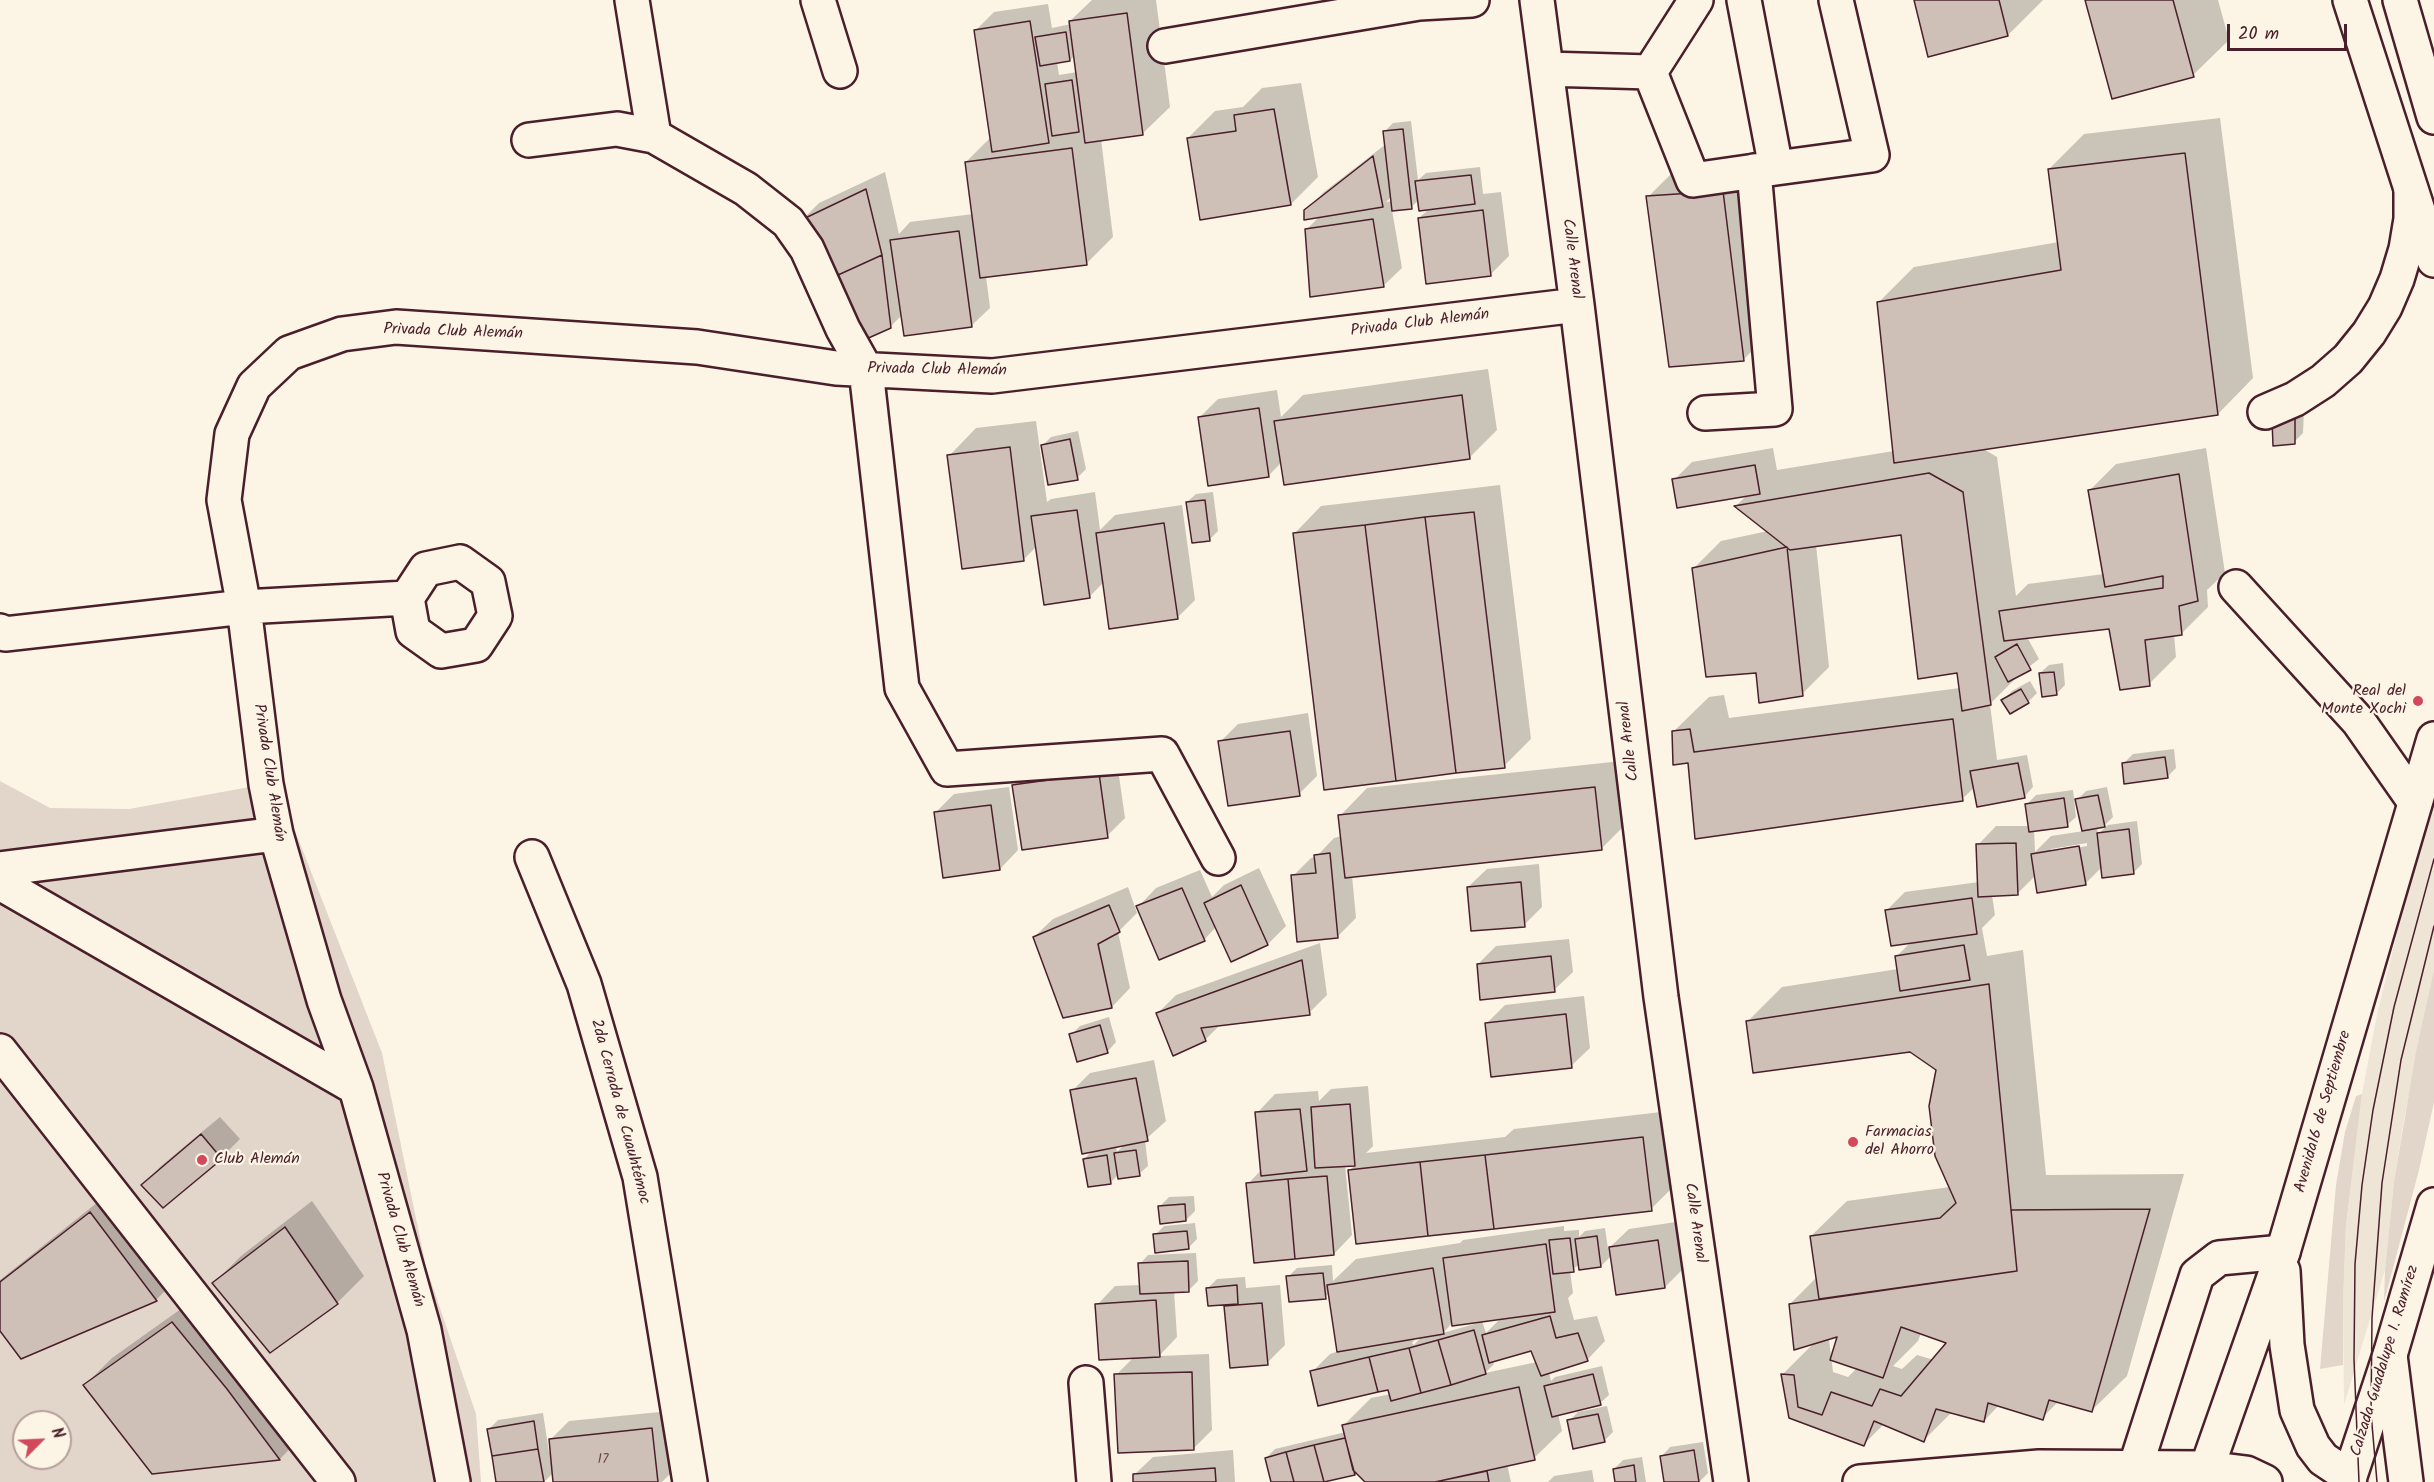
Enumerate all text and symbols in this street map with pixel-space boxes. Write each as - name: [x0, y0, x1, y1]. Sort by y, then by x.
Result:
- scale bar: [2230, 12, 2350, 50]
- text: 20 m: [2238, 20, 2279, 49]
- street label: Calle Arenal: [1557, 218, 1585, 300]
- street label: Privada Club Alemán: [1350, 306, 1490, 342]
- street label: Privada Club Alemán: [383, 321, 523, 345]
- street label: Privada Club Alemán: [867, 360, 1007, 382]
- place label: Real del Monte Xochi: [2321, 682, 2406, 720]
- marker: Real del Monte Xochi: [2411, 694, 2425, 708]
- street label: Calle Arenal: [1616, 700, 1644, 782]
- street label: Privada Club Alemán: [248, 703, 288, 843]
- street label: 2da Cerrada de Cuauhtémoc: [585, 1017, 653, 1207]
- street label: Avenida16 de Septiembre: [2292, 1029, 2356, 1195]
- place label: Farmacias del Ahorro: [1865, 1123, 1934, 1161]
- marker: Farmacias del Ahorro: [1846, 1135, 1860, 1149]
- place label: Club Alemán: [214, 1150, 300, 1170]
- marker: Club Alemán: [195, 1153, 209, 1167]
- street label: Privada Club Alemán: [371, 1170, 427, 1310]
- street label: Calle Arenal: [1679, 1182, 1709, 1264]
- street label: Calzada Guadalupe I. Ramírez: [2348, 1263, 2424, 1459]
- north arrow: [12, 1410, 72, 1470]
- text: N: [44, 1424, 71, 1443]
- house number: 17: [598, 1453, 608, 1469]

